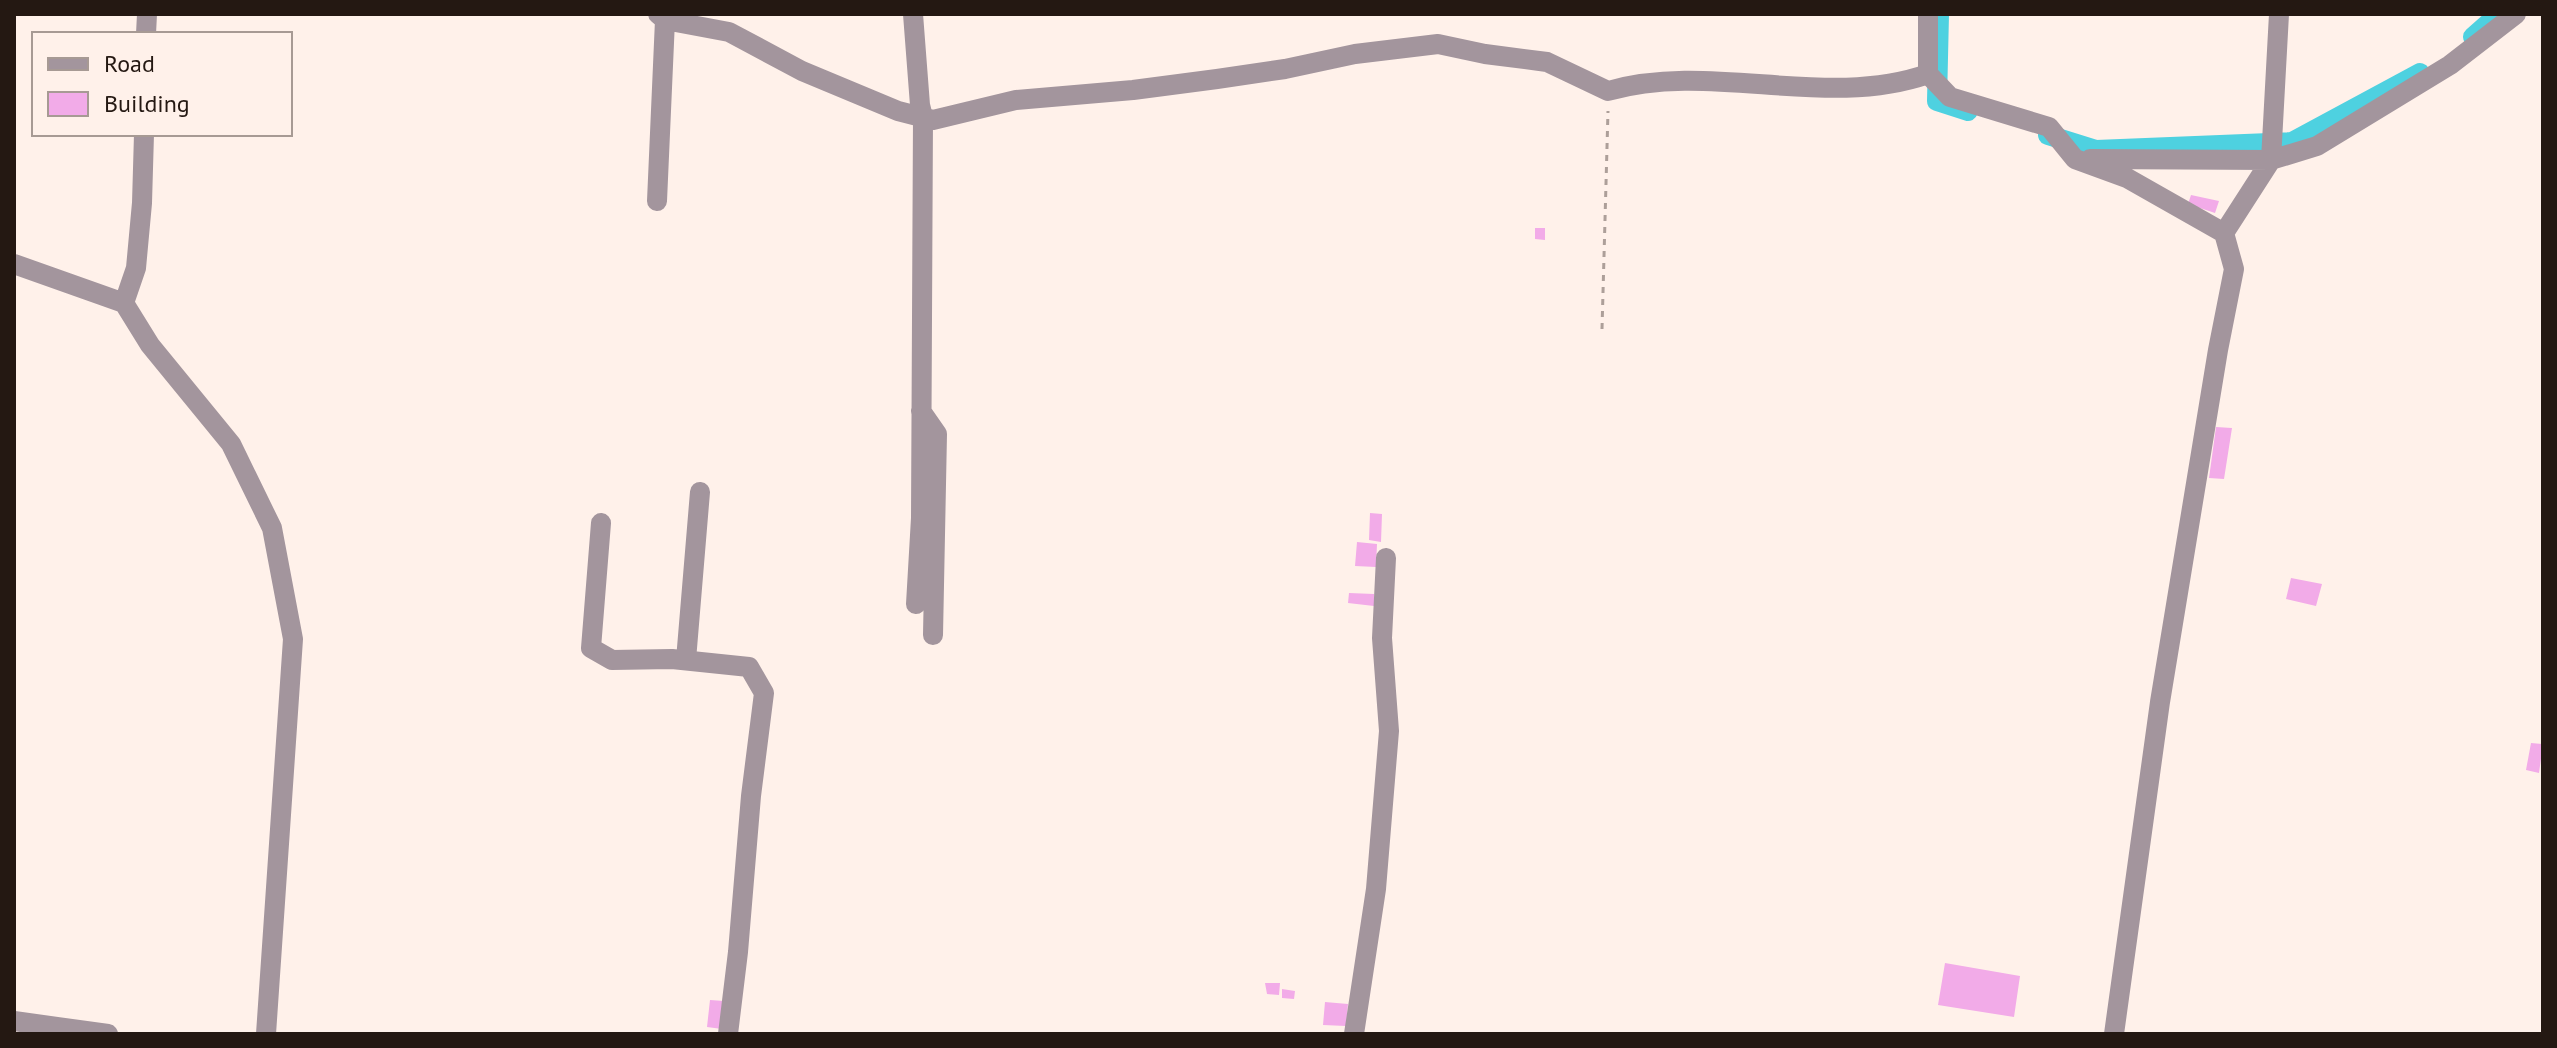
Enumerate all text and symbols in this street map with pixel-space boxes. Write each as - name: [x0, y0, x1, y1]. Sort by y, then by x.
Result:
- legend: [32, 32, 292, 136]
- text: Road: [104, 48, 155, 79]
- text: Building: [104, 88, 190, 119]

